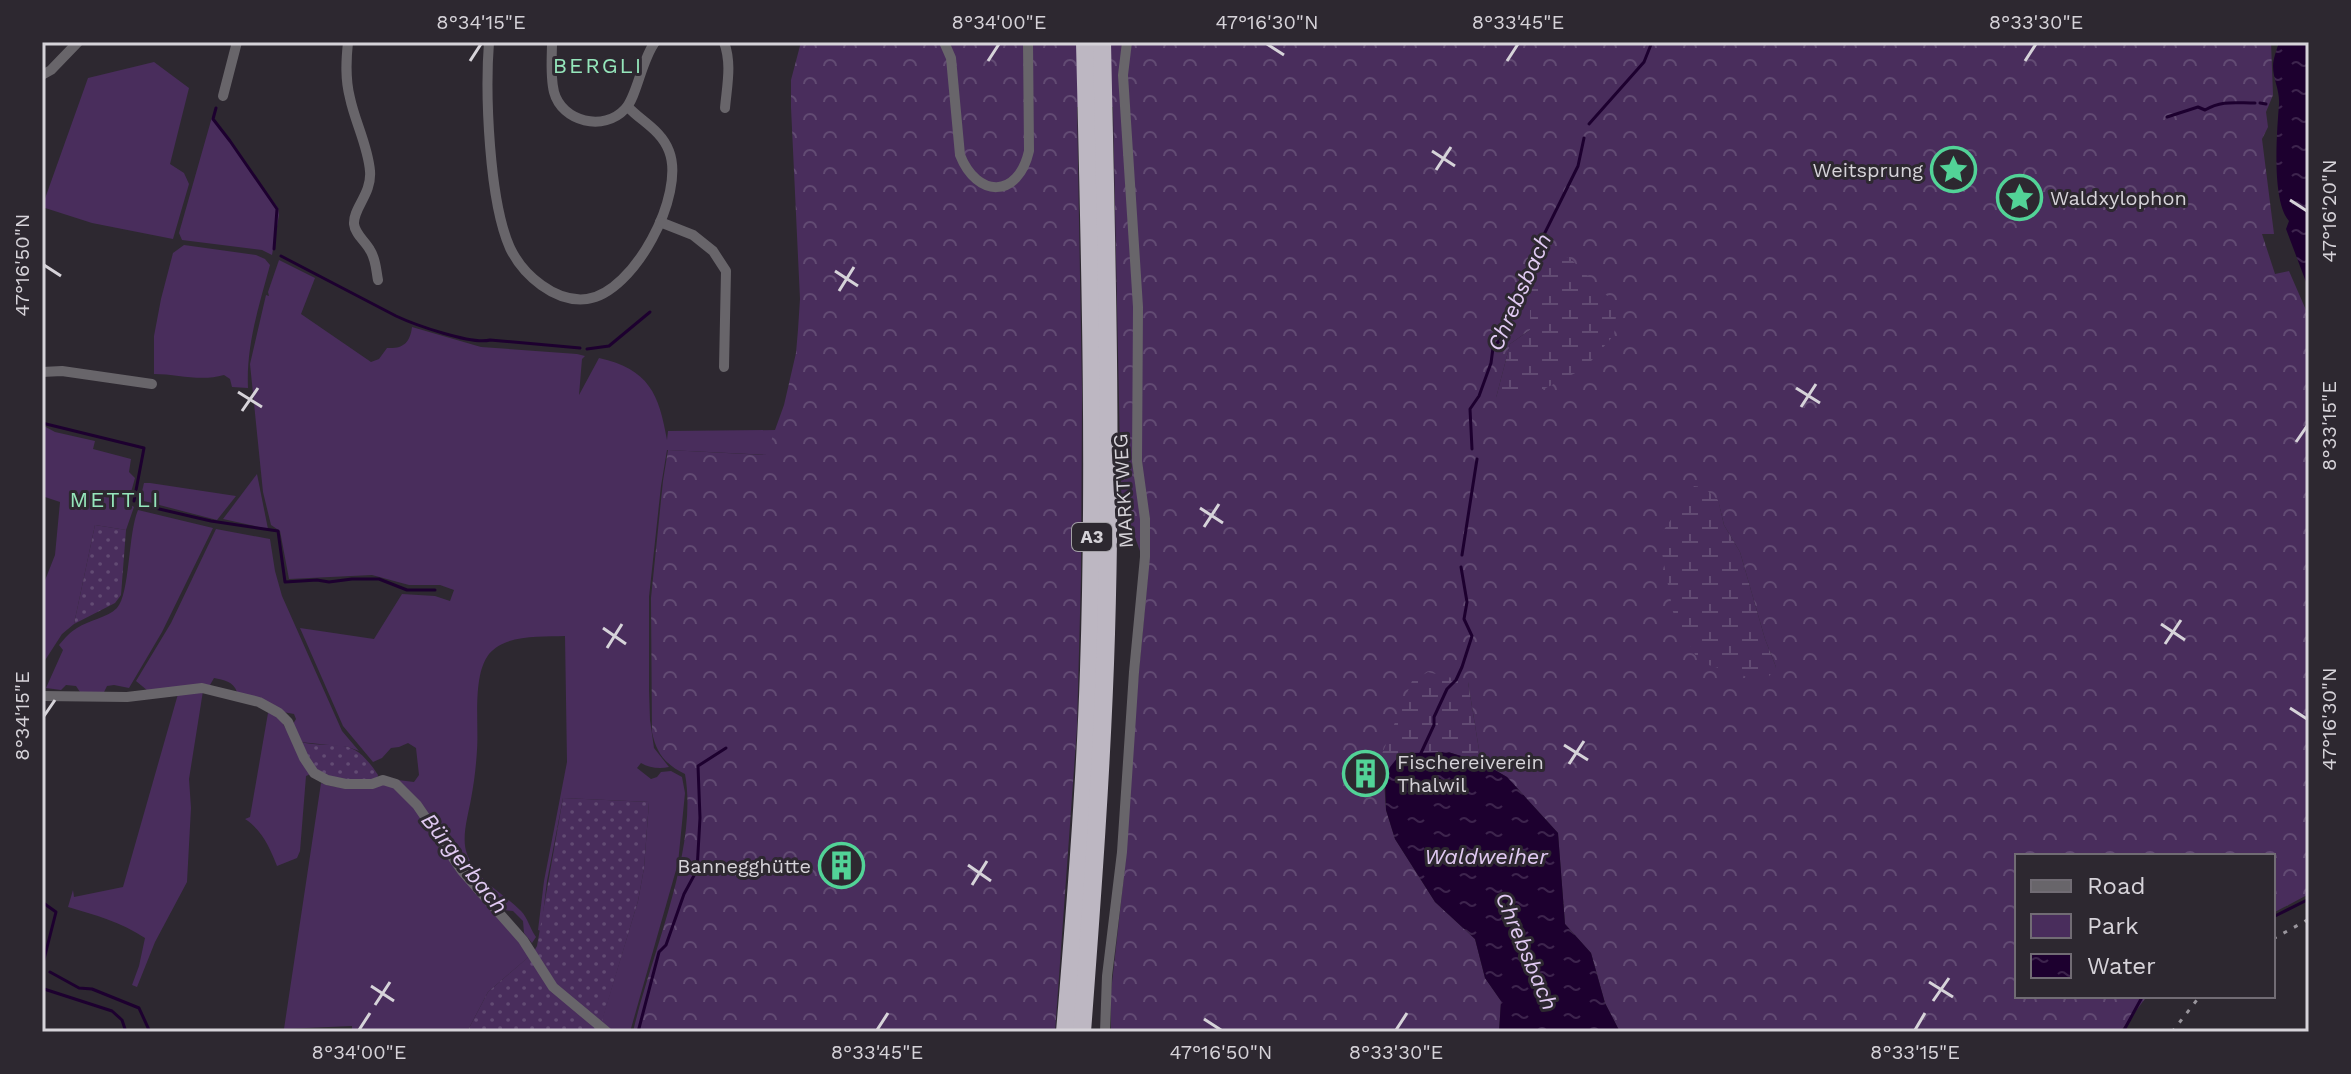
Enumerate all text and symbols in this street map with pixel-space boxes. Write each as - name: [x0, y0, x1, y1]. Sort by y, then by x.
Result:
- text: 8°34'15"E: [436, 10, 526, 34]
- text: 8°34'00"E: [952, 10, 1046, 34]
- text: 47°16'30"N: [1215, 10, 1319, 34]
- text: 8°33'45"E: [1472, 10, 1564, 34]
- text: 8°33'30"E: [1989, 10, 2083, 34]
- district label: BERGLI: [553, 53, 643, 78]
- place icon: Weitsprung: [1930, 146, 1978, 194]
- place label: Weitsprung: [1813, 158, 1923, 182]
- text: 47°16'20"N: [2317, 159, 2341, 263]
- place icon: Waldxylophon: [1995, 174, 2043, 222]
- place label: Waldxylophon: [2050, 186, 2187, 210]
- text: 47°16'50"N: [10, 213, 34, 317]
- water label: Chrebsbach: [1482, 230, 1556, 355]
- text: 8°33'15"E: [2317, 381, 2341, 471]
- street label: MARKTWEG: [1108, 433, 1138, 549]
- district label: METTLI: [69, 487, 161, 512]
- road number: A3: [1072, 523, 1112, 551]
- text: 47°16'30"N: [2317, 667, 2341, 771]
- text: 8°34'15"E: [10, 671, 34, 761]
- building icon: Fischereiverein Thalwil: [1342, 750, 1390, 798]
- place label: Fischereiverein Thalwil: [1397, 750, 1544, 797]
- water label: Bürgerbach: [416, 808, 513, 919]
- building icon: Bannegghütte: [818, 842, 866, 890]
- water label: Waldweiher: [1424, 844, 1549, 869]
- place label: Bannegghütte: [677, 854, 811, 878]
- legend: [2015, 854, 2275, 998]
- text: Road: [2087, 872, 2146, 900]
- water label: Chrebsbach: [1490, 888, 1563, 1014]
- text: Park: [2087, 912, 2139, 940]
- text: Water: [2087, 952, 2156, 980]
- text: 8°34'00"E: [312, 1040, 406, 1064]
- text: 8°33'45"E: [831, 1040, 923, 1064]
- text: 47°16'50"N: [1169, 1040, 1273, 1064]
- text: 8°33'30"E: [1349, 1040, 1443, 1064]
- text: 8°33'15"E: [1870, 1040, 1960, 1064]

